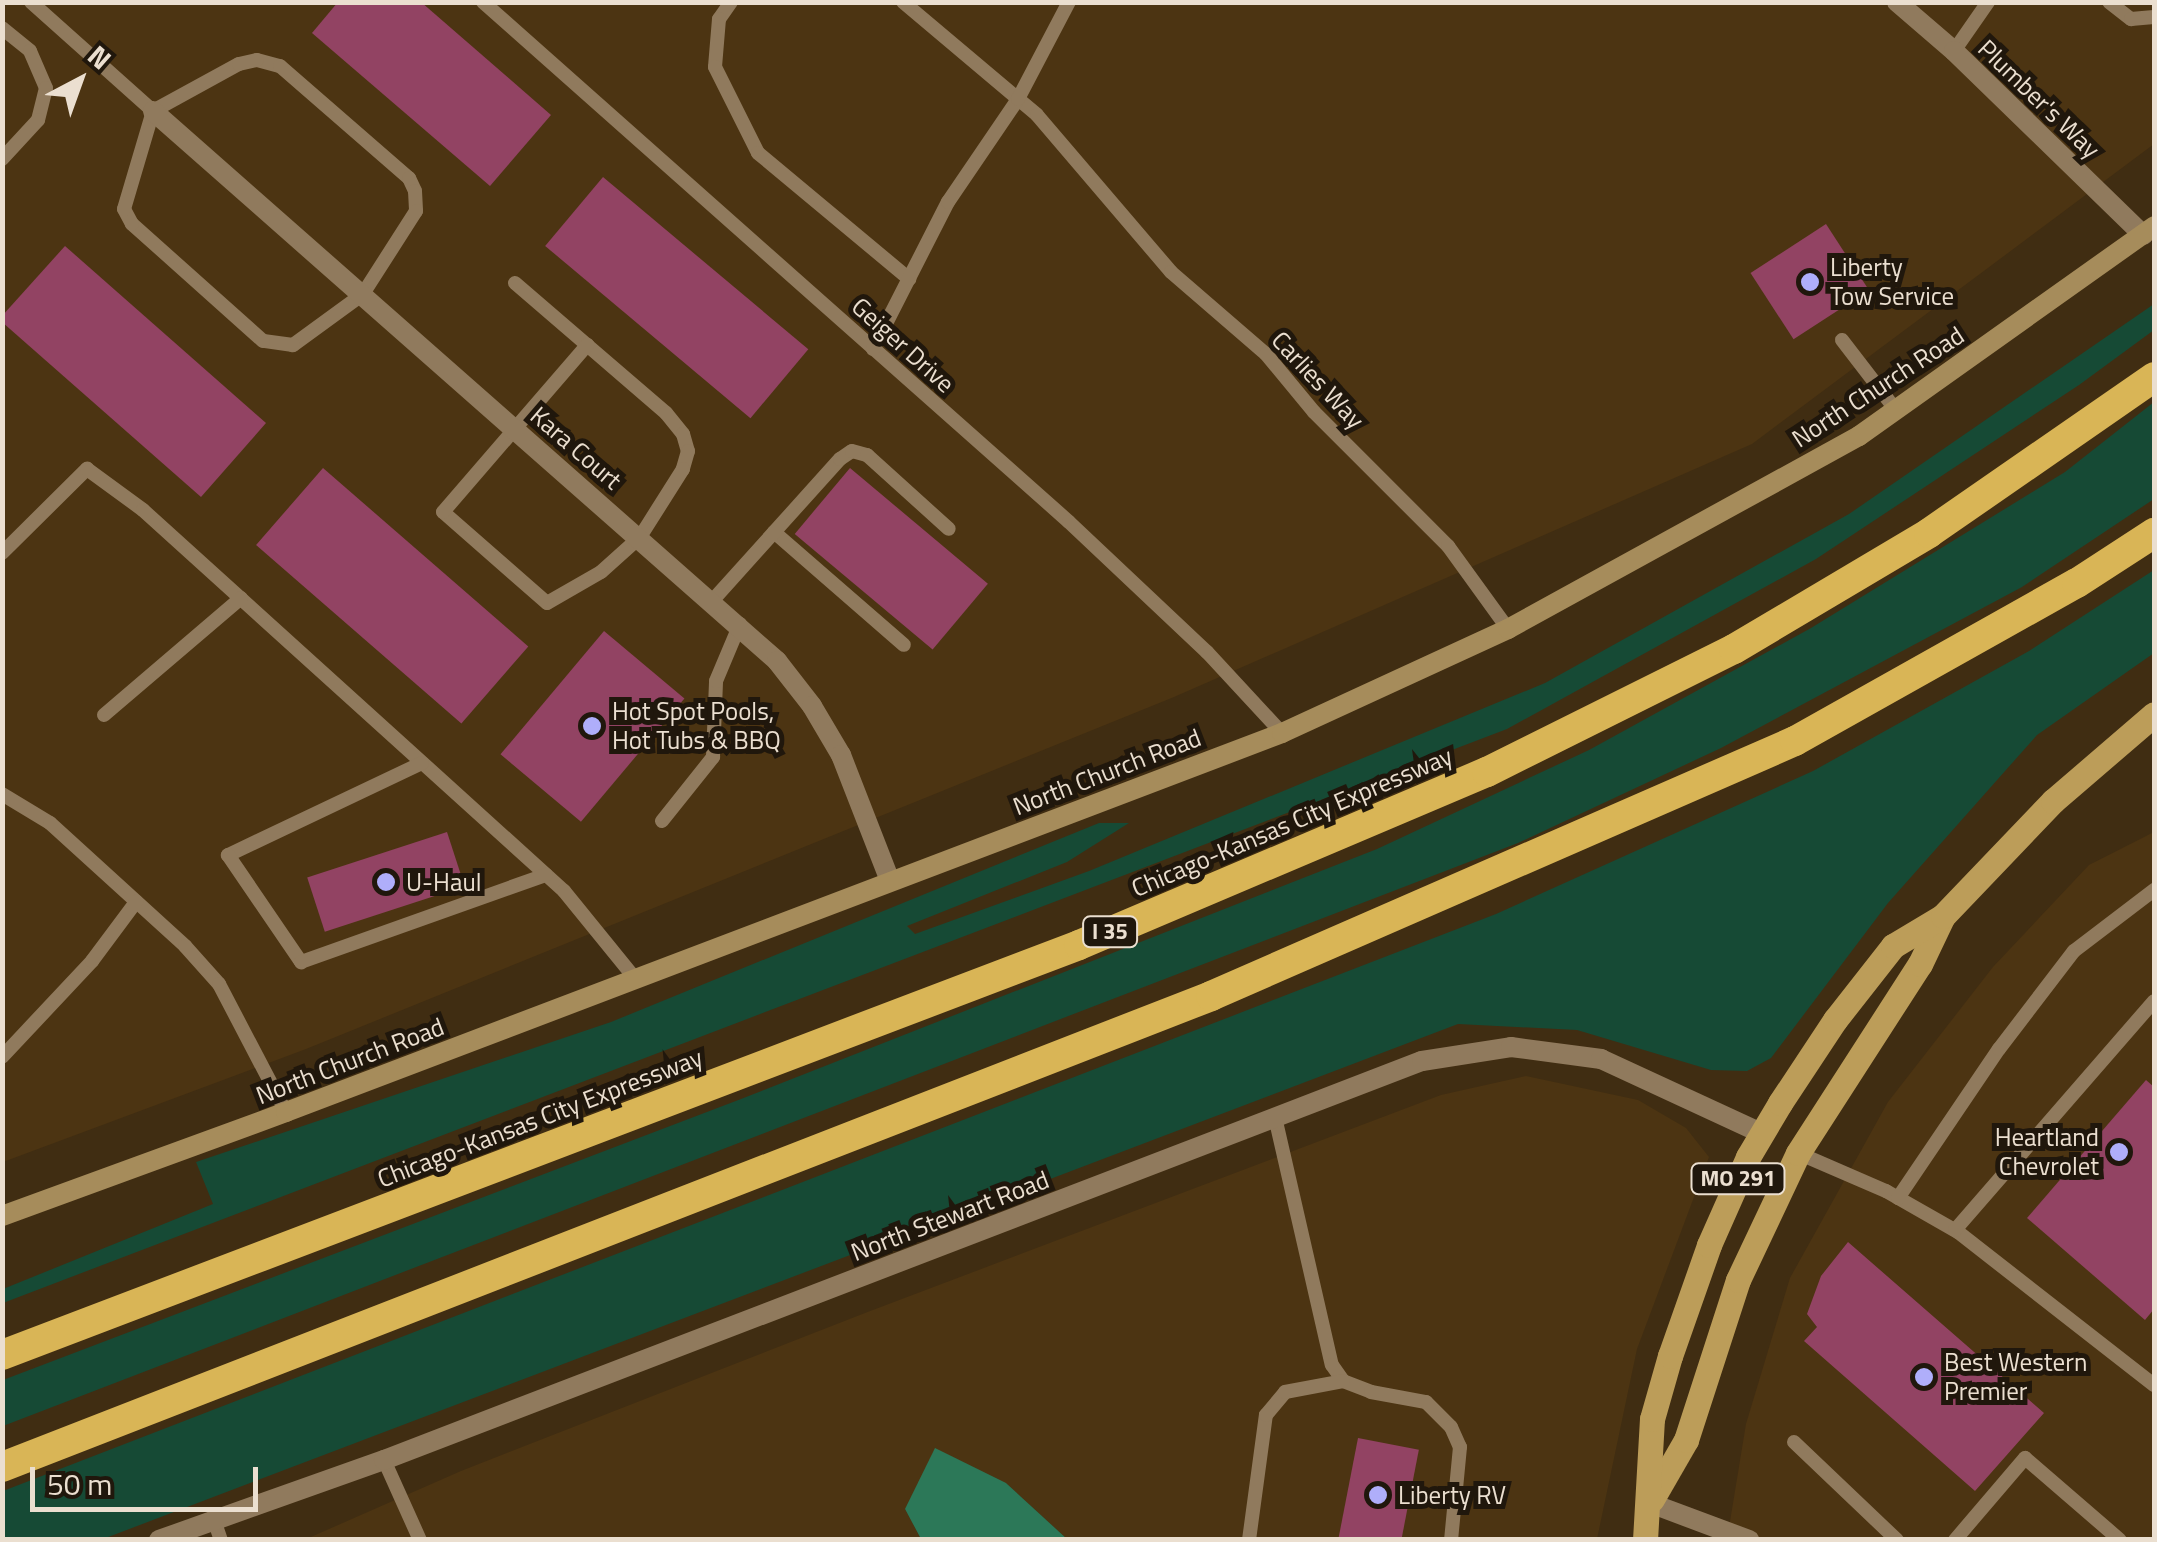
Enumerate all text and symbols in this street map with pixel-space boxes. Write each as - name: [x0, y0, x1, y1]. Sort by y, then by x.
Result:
- north arrow: [30, 30, 130, 130]
- street label: Plumber's Way: [1972, 33, 2106, 165]
- text: N: [79, 34, 121, 80]
- place label: Liberty Tow Service: [1830, 253, 1954, 312]
- marker: Liberty Tow Service: [1799, 271, 1821, 293]
- street label: Geiger Drive: [845, 291, 961, 399]
- street label: North Church Road: [1786, 320, 1970, 454]
- street label: Carlies Way: [1265, 325, 1371, 435]
- street label: Kara Court: [524, 400, 628, 496]
- place label: Hot Spot Pools, Hot Tubs & BBQ: [612, 697, 781, 756]
- marker: Hot Spot Pools, Hot Tubs & BBQ: [581, 715, 603, 737]
- street label: North Church Road: [1009, 722, 1205, 822]
- street label: Chicago-Kansas City Expressway: [1127, 741, 1457, 903]
- place label: U-Haul: [406, 867, 481, 897]
- marker: U-Haul: [375, 871, 397, 893]
- road number: I 35: [1080, 915, 1140, 949]
- street label: North Church Road: [252, 1011, 448, 1111]
- street label: Chicago-Kansas City Expressway: [373, 1042, 707, 1194]
- place label: Heartland Chevrolet: [1995, 1123, 2099, 1182]
- marker: Heartland Chevrolet: [2108, 1141, 2130, 1163]
- road number: MO 291: [1688, 1162, 1788, 1196]
- street label: North Stewart Road: [847, 1164, 1053, 1268]
- place label: Best Western Premier: [1944, 1348, 2087, 1407]
- marker: Best Western Premier: [1913, 1366, 1935, 1388]
- scale bar: [35, 1447, 262, 1509]
- text: 50 m: [47, 1461, 112, 1507]
- place label: Liberty RV: [1398, 1480, 1506, 1510]
- marker: Liberty RV: [1367, 1484, 1389, 1506]

